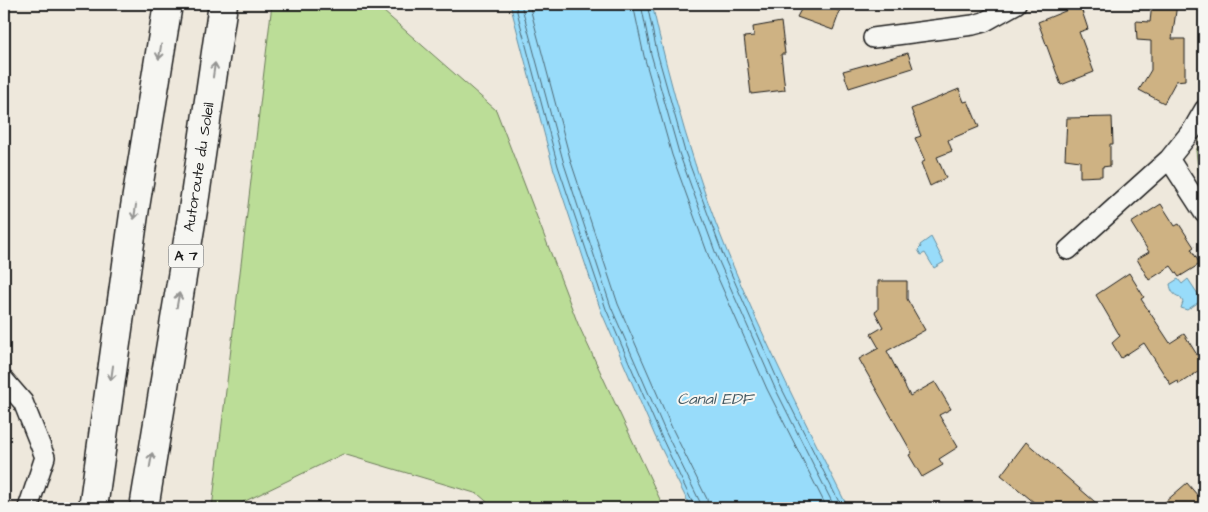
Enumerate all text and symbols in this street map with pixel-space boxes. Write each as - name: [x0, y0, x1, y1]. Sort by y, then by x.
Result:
- one-way arrow: [155, 44, 165, 60]
- one-way arrow: [209, 62, 219, 78]
- street label: Autoroute du Soleil: [178, 101, 220, 233]
- one-way arrow: [129, 204, 139, 220]
- road number: A 7: [168, 245, 204, 268]
- one-way arrow: [174, 292, 184, 308]
- one-way arrow: [107, 365, 117, 381]
- water label: Canal EDF: [677, 388, 756, 410]
- one-way arrow: [147, 453, 157, 469]

